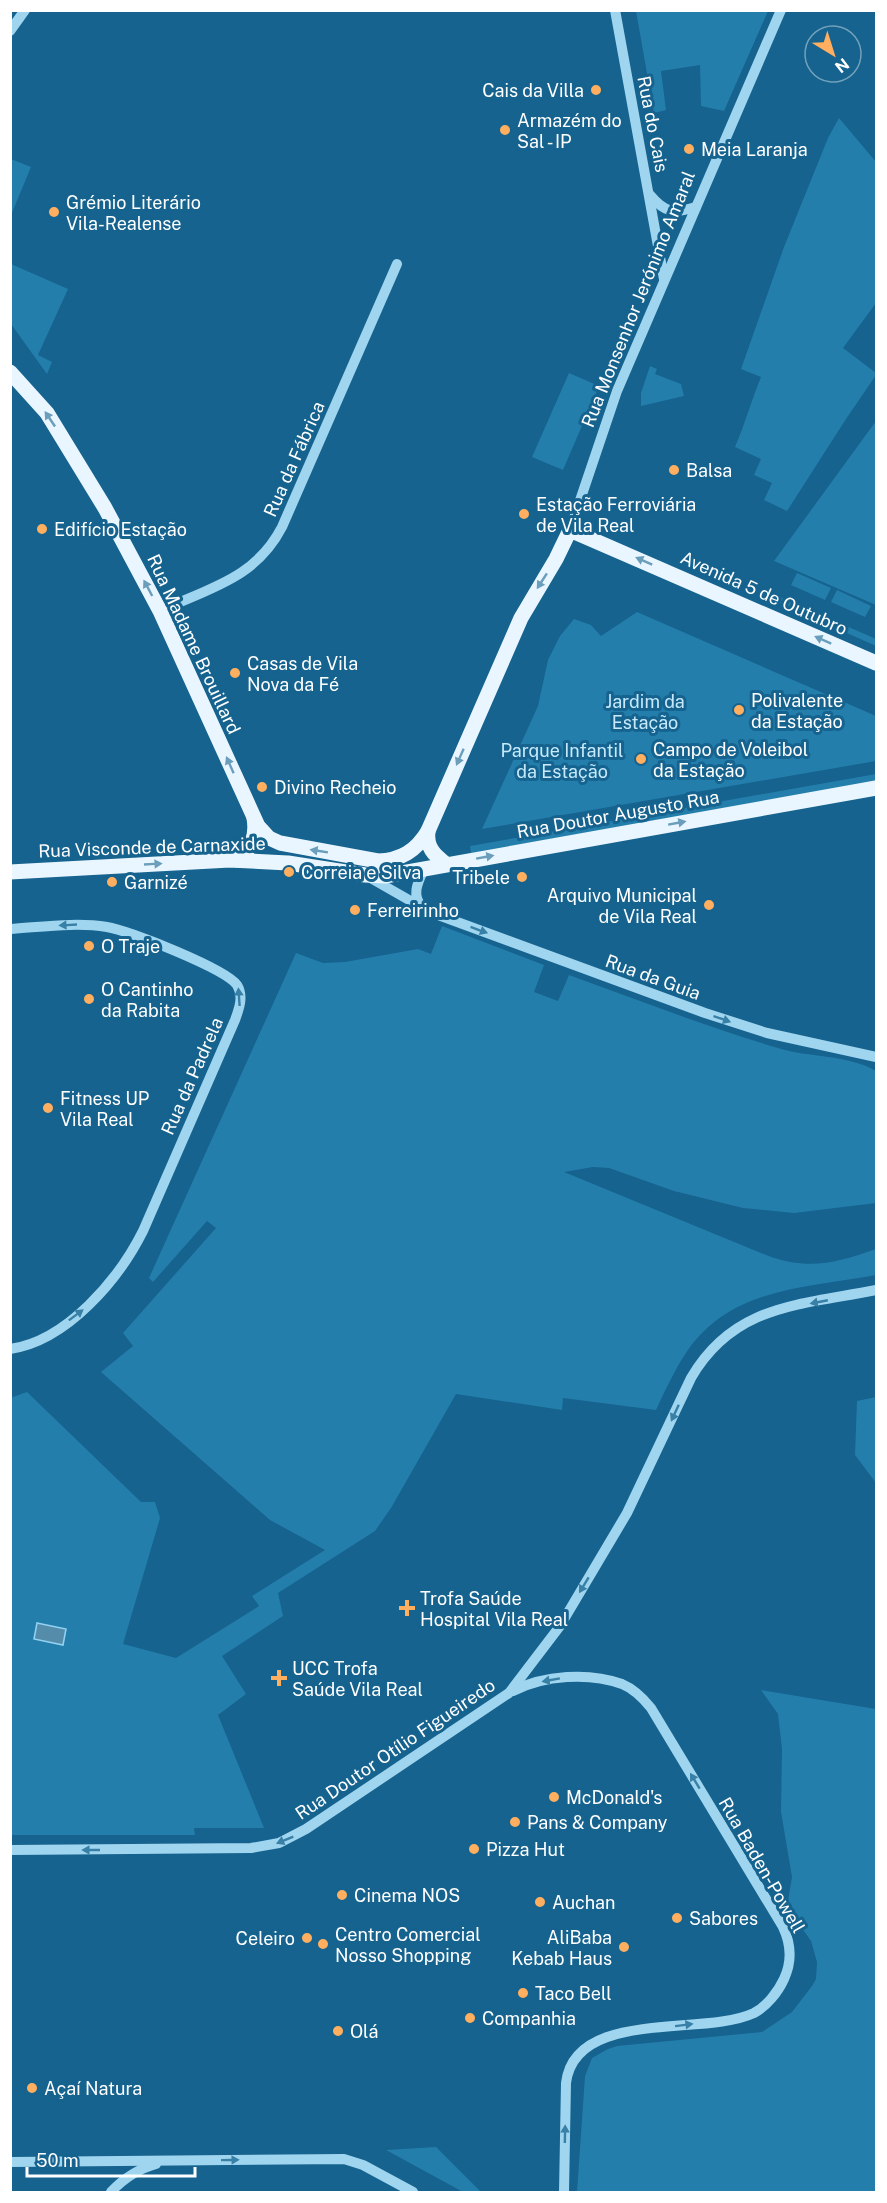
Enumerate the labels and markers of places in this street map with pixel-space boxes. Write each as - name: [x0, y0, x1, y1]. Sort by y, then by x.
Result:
- place label: Cais da Villa: [482, 80, 584, 101]
- marker: Cais da Villa: [589, 83, 603, 97]
- place label: Armazém do Sal - IP: [517, 110, 622, 152]
- marker: Armazém do Sal - IP: [498, 123, 512, 137]
- place label: Meia Laranja: [701, 139, 808, 160]
- marker: Meia Laranja: [682, 142, 696, 156]
- place label: Grémio Literário Vila-Realense: [66, 192, 201, 234]
- marker: Grémio Literário Vila-Realense: [47, 205, 61, 219]
- place label: Balsa: [686, 460, 732, 481]
- marker: Balsa: [667, 463, 681, 477]
- place label: Estação Ferroviária de Vila Real: [536, 494, 696, 536]
- marker: Estação Ferroviária de Vila Real: [517, 507, 531, 521]
- place label: Edifício Estação: [54, 519, 187, 540]
- marker: Edifício Estação: [35, 522, 49, 536]
- place label: Casas de Vila Nova da Fé: [247, 653, 358, 695]
- marker: Casas de Vila Nova da Fé: [228, 666, 242, 680]
- place label: Polivalente da Estação: [751, 690, 843, 732]
- marker: Polivalente da Estação: [732, 703, 746, 717]
- place label: Campo de Voleibol da Estação: [653, 739, 808, 781]
- marker: Campo de Voleibol da Estação: [634, 752, 648, 766]
- place label: Divino Recheio: [274, 777, 396, 798]
- marker: Divino Recheio: [255, 780, 269, 794]
- place label: Correia e Silva: [301, 862, 421, 883]
- marker: Correia e Silva: [282, 865, 296, 879]
- place label: Tribele: [452, 867, 510, 888]
- marker: Tribele: [515, 870, 529, 884]
- place label: Garnizé: [124, 872, 188, 893]
- marker: Garnizé: [105, 875, 119, 889]
- place label: Arquivo Municipal de Vila Real: [547, 885, 697, 927]
- marker: Arquivo Municipal de Vila Real: [702, 898, 716, 912]
- place label: Ferreirinho: [367, 900, 459, 921]
- marker: Ferreirinho: [348, 903, 362, 917]
- place label: O Traje: [101, 936, 160, 957]
- marker: O Traje: [82, 939, 96, 953]
- place label: O Cantinho da Rabita: [101, 979, 193, 1021]
- marker: O Cantinho da Rabita: [82, 992, 96, 1006]
- place label: Fitness UP Vila Real: [60, 1088, 149, 1130]
- marker: Fitness UP Vila Real: [41, 1101, 55, 1115]
- place label: Trofa Saúde Hospital Vila Real: [420, 1588, 568, 1630]
- marker: Trofa Saúde Hospital Vila Real: [398, 1599, 416, 1617]
- place label: UCC Trofa Saúde Vila Real: [292, 1658, 423, 1700]
- marker: UCC Trofa Saúde Vila Real: [270, 1669, 288, 1687]
- place label: McDonald's: [566, 1787, 662, 1808]
- marker: McDonald's: [547, 1790, 561, 1804]
- place label: Pans & Company: [527, 1812, 668, 1833]
- marker: Pans & Company: [508, 1815, 522, 1829]
- place label: Pizza Hut: [486, 1839, 565, 1860]
- marker: Pizza Hut: [467, 1842, 481, 1856]
- place label: Cinema NOS: [354, 1885, 460, 1906]
- marker: Cinema NOS: [335, 1888, 349, 1902]
- place label: Auchan: [552, 1892, 615, 1913]
- marker: Auchan: [533, 1895, 547, 1909]
- place label: Sabores: [689, 1908, 758, 1929]
- marker: Sabores: [670, 1911, 684, 1925]
- place label: Centro Comercial Nosso Shopping: [335, 1924, 481, 1966]
- place label: AliBaba Kebab Haus: [511, 1927, 612, 1969]
- place label: Celeiro: [236, 1928, 295, 1949]
- marker: Celeiro: [300, 1931, 314, 1945]
- marker: Centro Comercial Nosso Shopping: [316, 1937, 330, 1951]
- marker: AliBaba Kebab Haus: [617, 1940, 631, 1954]
- place label: Taco Bell: [535, 1983, 612, 2004]
- marker: Taco Bell: [516, 1986, 530, 2000]
- place label: Companhia: [482, 2008, 576, 2029]
- marker: Companhia: [463, 2011, 477, 2025]
- place label: Olá: [350, 2021, 378, 2042]
- marker: Olá: [331, 2024, 345, 2038]
- place label: Açaí Natura: [44, 2078, 142, 2099]
- marker: Açaí Natura: [25, 2081, 39, 2095]

